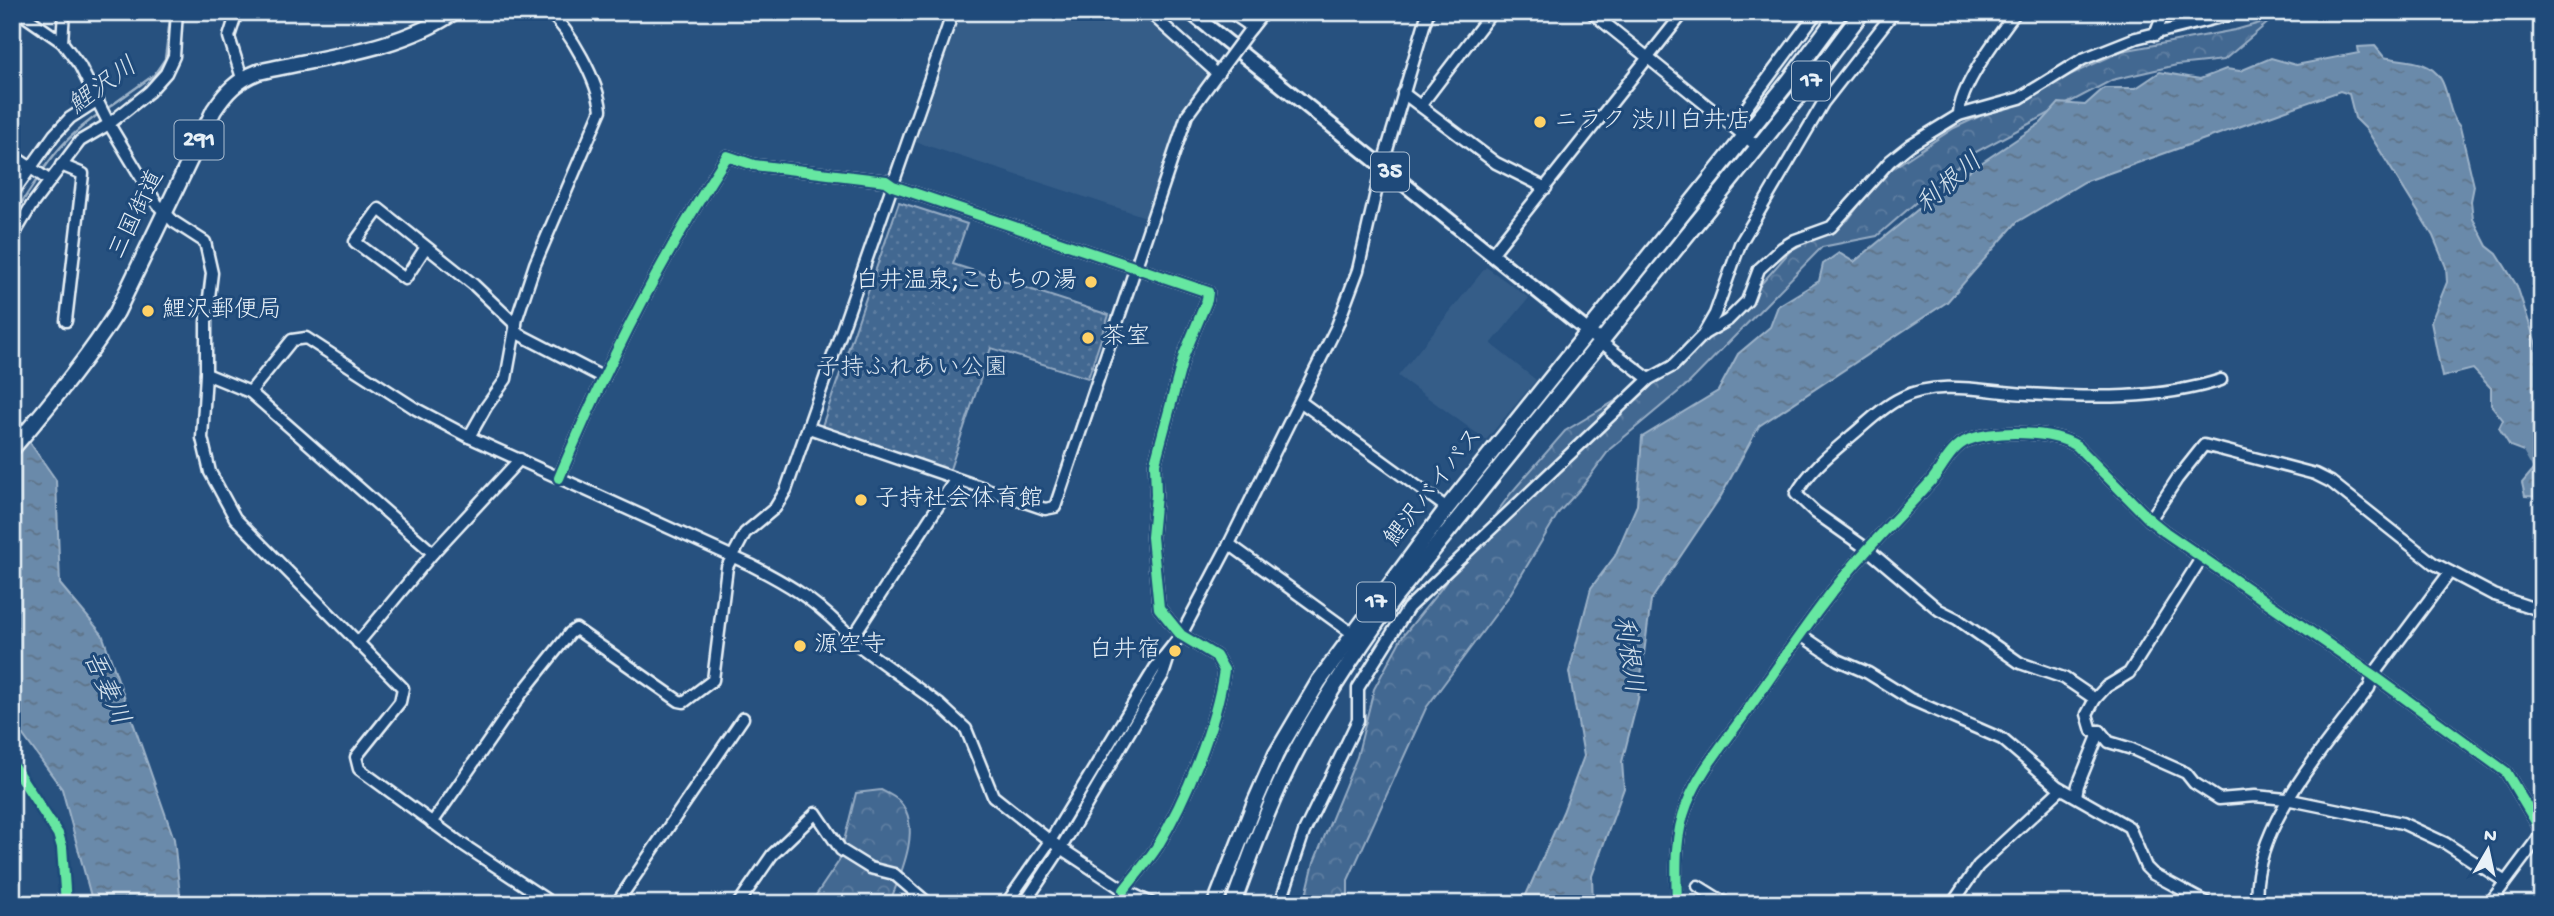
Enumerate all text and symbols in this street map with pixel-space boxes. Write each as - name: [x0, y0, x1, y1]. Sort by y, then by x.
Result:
- water label: 鯉沢川: [63, 52, 145, 123]
- road number: 17: [1792, 61, 1830, 100]
- place label: ニラク 渋川白井店: [1554, 107, 1751, 137]
- marker: ニラク 渋川白井店: [1532, 114, 1548, 130]
- road number: 291: [174, 120, 224, 160]
- water label: 利根川: [1911, 147, 1991, 222]
- road number: 35: [1371, 153, 1409, 192]
- street label: 三国街道: [103, 165, 172, 264]
- place label: 白井温泉;こもちの湯: [855, 267, 1077, 297]
- marker: 白井温泉;こもちの湯: [1083, 274, 1099, 290]
- place label: 鯉沢郵便局: [162, 297, 282, 326]
- marker: 鯉沢郵便局: [140, 303, 156, 319]
- place label: 茶室: [1102, 323, 1150, 353]
- marker: 茶室: [1080, 330, 1096, 346]
- park label: 子持ふれあい公園: [816, 354, 1008, 384]
- street label: 鯉沢バイパス: [1379, 423, 1491, 553]
- place label: 子持社会体育館: [875, 485, 1043, 515]
- marker: 子持社会体育館: [853, 492, 869, 508]
- road number: 17: [1357, 582, 1395, 622]
- water label: 利根川: [1605, 614, 1648, 696]
- place label: 源空寺: [814, 631, 886, 661]
- place label: 白井宿: [1089, 636, 1161, 666]
- marker: 源空寺: [792, 638, 808, 654]
- marker: 白井宿: [1167, 643, 1183, 659]
- water label: 吾妻川: [74, 647, 135, 731]
- north arrow: [2452, 814, 2522, 884]
- text: N: [2482, 824, 2498, 849]

